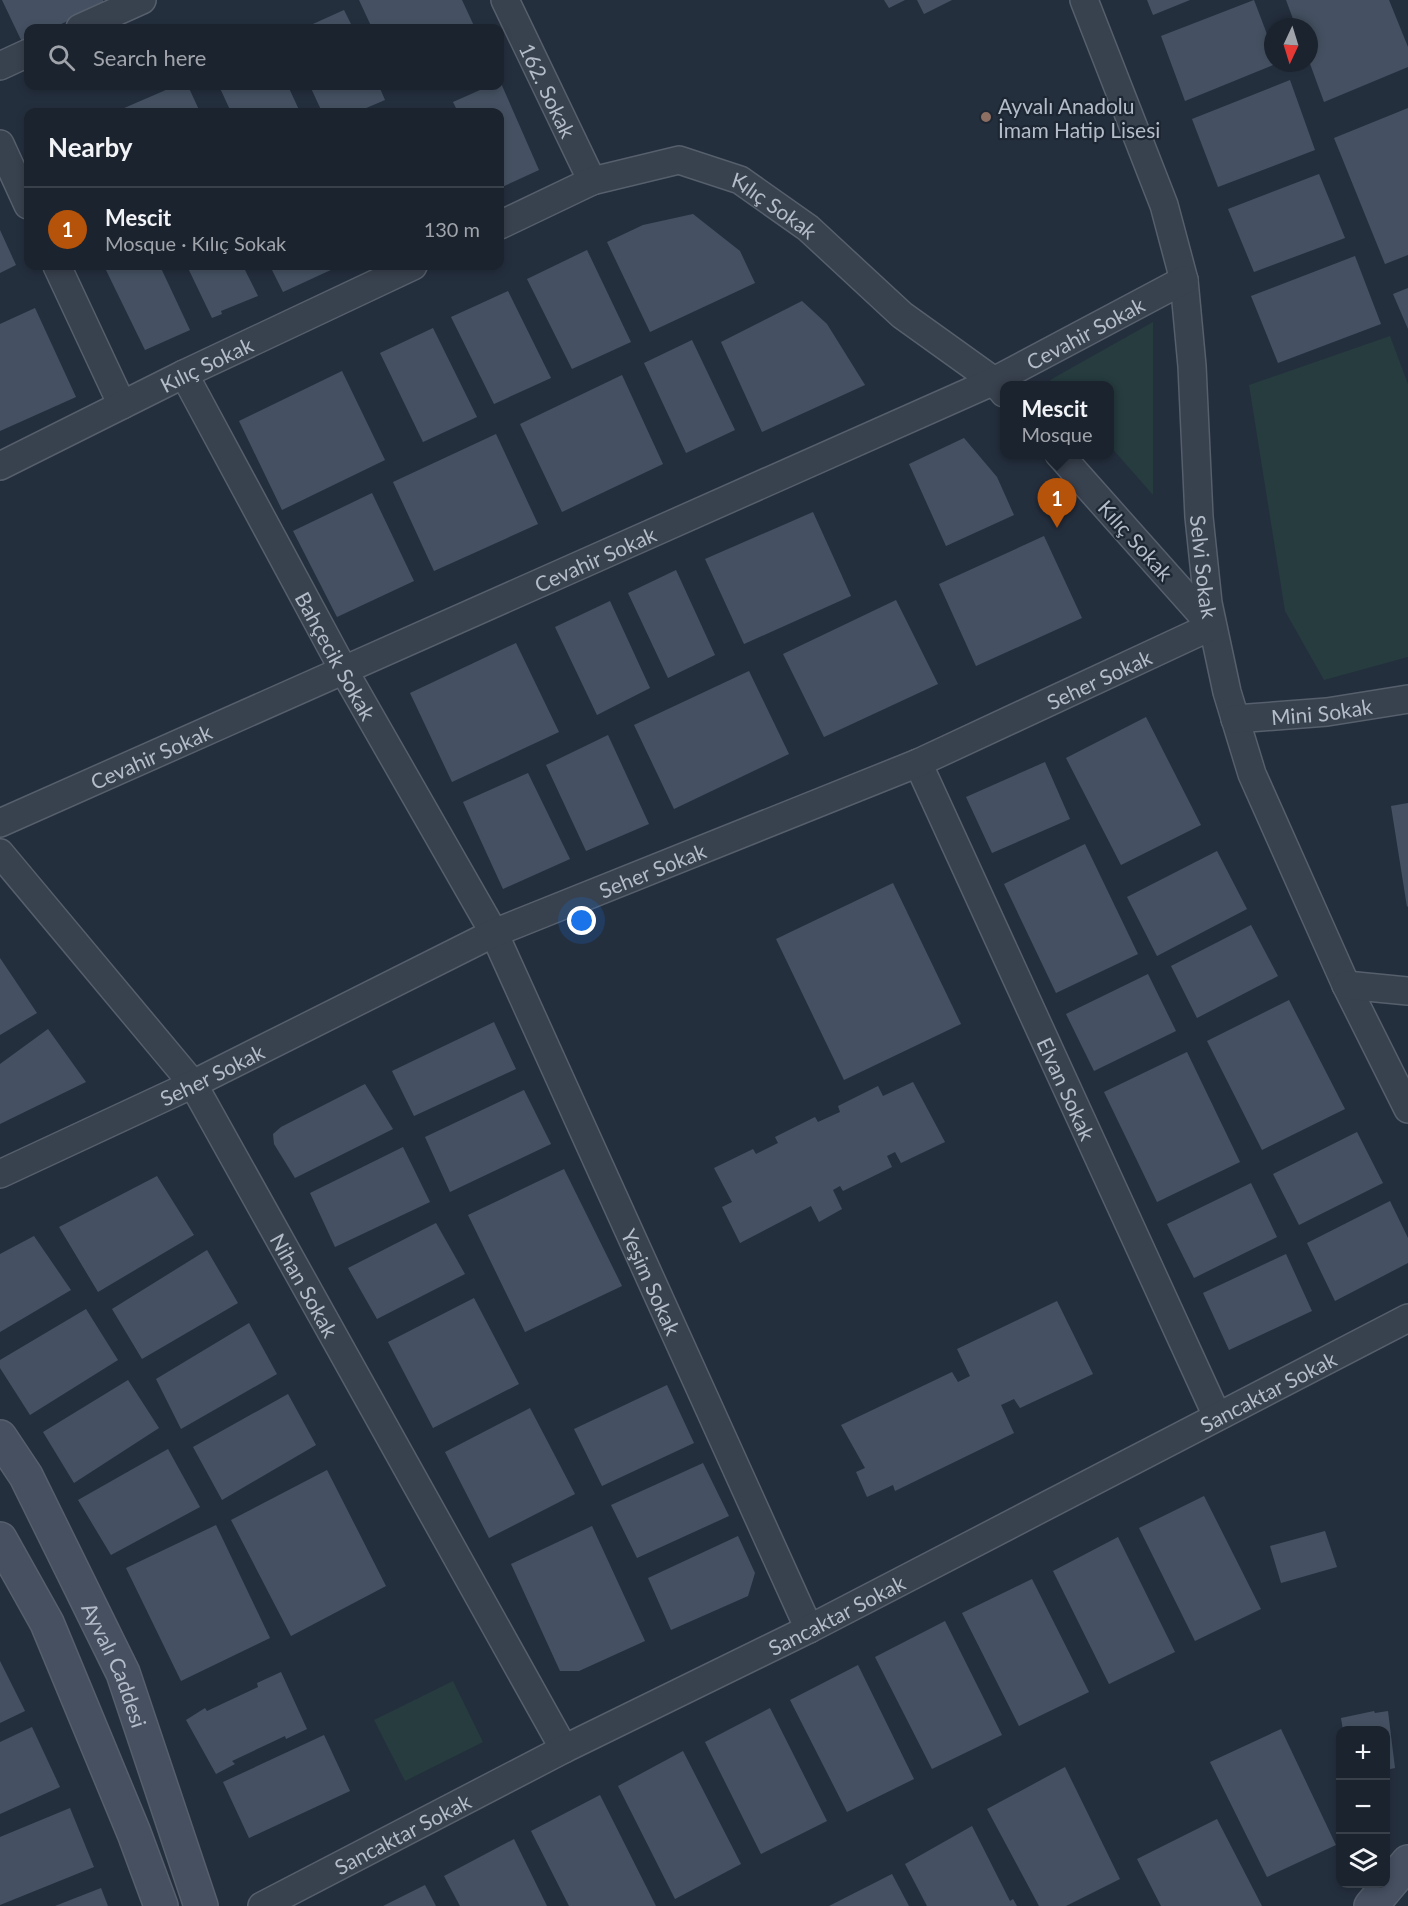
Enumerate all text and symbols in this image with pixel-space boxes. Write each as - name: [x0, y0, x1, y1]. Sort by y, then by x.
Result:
- north arrow: [1264, 18, 1318, 72]
- search box: [24, 24, 504, 90]
- street label: 162. Sokak: [515, 39, 582, 142]
- icon: search: [45, 41, 78, 74]
- text: Search here: [93, 44, 206, 71]
- place label: Ayvalı Anadolu İmam Hatip Lisesi: [998, 93, 1160, 142]
- marker: Ayvalı Anadolu İmam Hatip Lisesi: [979, 110, 993, 124]
- text: Nearby: [48, 131, 133, 163]
- street label: Kılıç Sokak: [729, 166, 823, 243]
- text: Mescit: [105, 204, 171, 231]
- text: 1: [62, 217, 73, 241]
- text: 130 m: [424, 217, 480, 241]
- text: Mosque · Kılıç Sokak: [105, 231, 286, 255]
- street label: Cevahir Sokak: [1022, 291, 1149, 374]
- street label: Kılıç Sokak: [156, 331, 257, 397]
- popup: [1000, 381, 1114, 459]
- text: Mescit: [1021, 395, 1088, 422]
- text: Mosque: [1021, 422, 1093, 446]
- pin: 1: [1038, 478, 1076, 528]
- street label: Kılıç Sokak: [1093, 495, 1179, 586]
- street label: Selvi Sokak: [1186, 514, 1223, 621]
- street label: Cevahir Sokak: [530, 520, 660, 596]
- street label: Bahçecik Sokak: [291, 587, 382, 724]
- street label: Seher Sokak: [1042, 643, 1156, 714]
- street label: Mini Sokak: [1270, 692, 1374, 729]
- street label: Cevahir Sokak: [86, 718, 216, 794]
- street label: Seher Sokak: [595, 837, 709, 902]
- your location: [567, 906, 596, 935]
- street label: Elvan Sokak: [1033, 1033, 1101, 1144]
- street label: Seher Sokak: [156, 1038, 268, 1110]
- street label: Yeşim Sokak: [617, 1225, 687, 1339]
- street label: Nihan Sokak: [266, 1228, 344, 1342]
- street label: Sancaktar Sokak: [1195, 1345, 1340, 1437]
- street label: Sancaktar Sokak: [764, 1569, 909, 1660]
- street label: Ayvalı Caddesi: [78, 1598, 153, 1731]
- map controls: [1336, 1726, 1390, 1888]
- button: +: [1336, 1726, 1390, 1780]
- button: −: [1336, 1780, 1390, 1834]
- street label: Sancaktar Sokak: [330, 1787, 475, 1879]
- button: layers: [1336, 1834, 1390, 1888]

